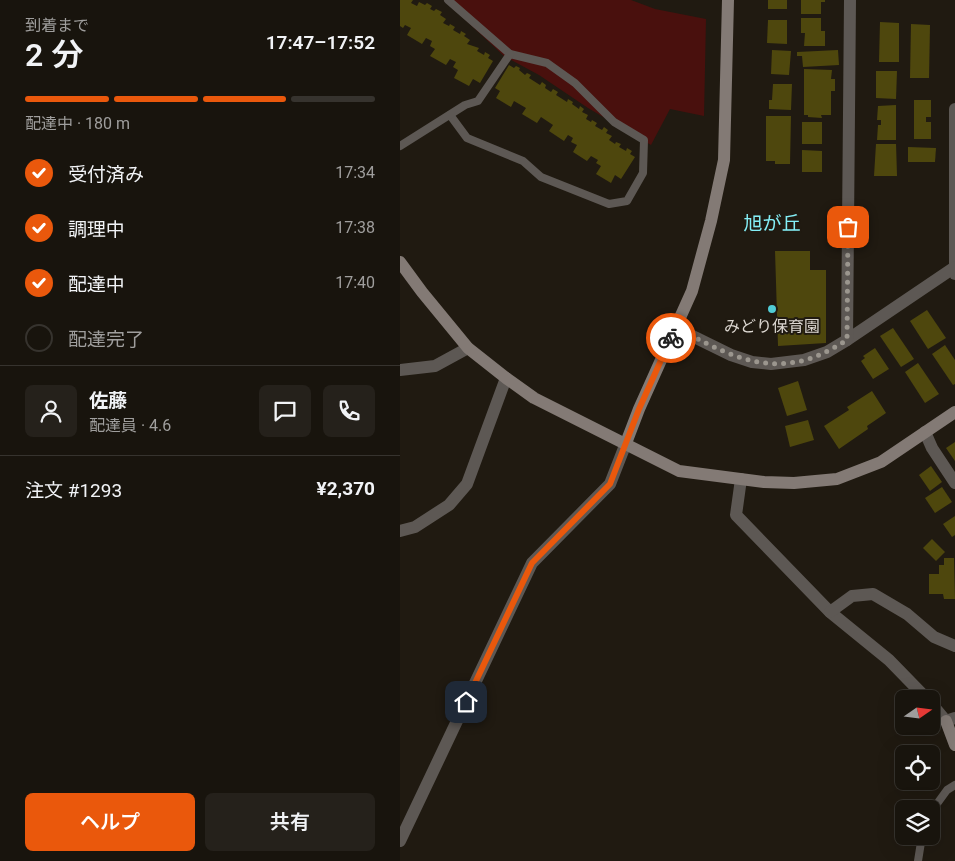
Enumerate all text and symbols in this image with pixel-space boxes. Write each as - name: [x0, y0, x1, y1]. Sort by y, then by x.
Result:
- text: 到着まで: [25, 16, 89, 35]
- text: 17:47–17:52: [266, 31, 375, 54]
- text: 2 分: [25, 36, 83, 74]
- text: 配達中 · 180 m: [25, 114, 130, 133]
- icon: check: [25, 159, 53, 187]
- text: 受付済み: [68, 163, 144, 186]
- text: 17:34: [335, 163, 375, 182]
- pin: [827, 206, 869, 248]
- district label: 旭が丘: [743, 212, 801, 235]
- icon: bag: [834, 213, 862, 241]
- icon: check: [25, 214, 53, 242]
- text: 調理中: [68, 218, 125, 241]
- text: 17:38: [335, 218, 375, 237]
- icon: check: [25, 269, 53, 297]
- text: 配達中: [68, 273, 125, 296]
- text: 17:40: [335, 273, 375, 292]
- marker: みどり保育園: [766, 303, 778, 315]
- courier: [646, 313, 696, 363]
- place label: みどり保育園: [724, 317, 820, 336]
- icon: bike: [657, 324, 685, 352]
- text: 配達完了: [68, 328, 144, 351]
- button: person: [25, 385, 77, 437]
- button: chat: [259, 385, 311, 437]
- button: phone: [323, 385, 375, 437]
- text: 佐藤: [89, 389, 127, 412]
- text: 配達員 · 4.6: [89, 416, 171, 435]
- text: ¥2,370: [317, 477, 375, 500]
- text: 注文 #1293: [25, 479, 122, 502]
- pin: [445, 681, 487, 723]
- icon: home: [452, 688, 480, 716]
- north arrow: [895, 690, 940, 735]
- map controls: [895, 690, 940, 845]
- button: locate: [895, 745, 940, 790]
- button: ヘルプ: [25, 793, 195, 851]
- button: 共有: [205, 793, 375, 851]
- button: layers: [895, 800, 940, 845]

